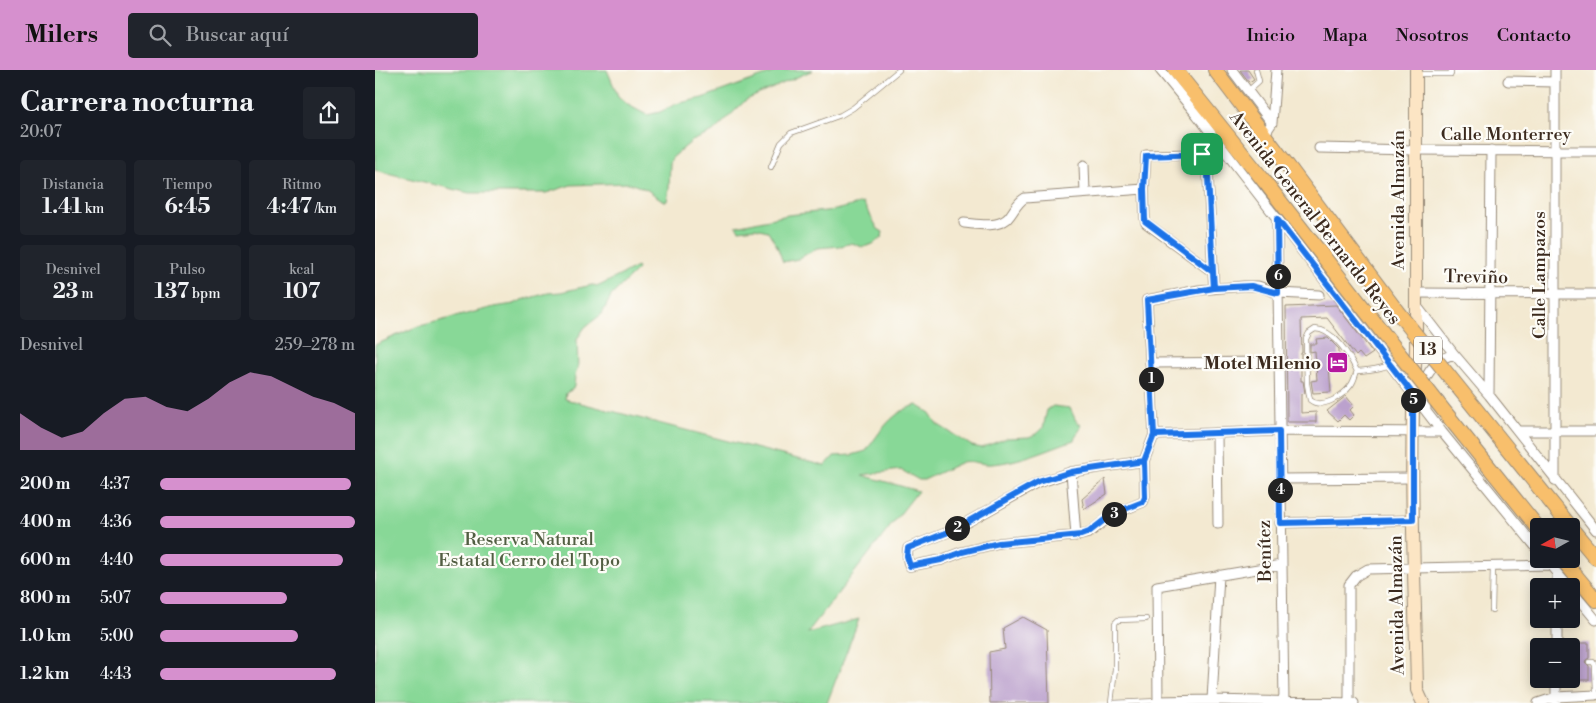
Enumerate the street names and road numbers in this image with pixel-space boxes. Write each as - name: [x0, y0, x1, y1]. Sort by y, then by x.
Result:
- street label: Avenida General Bernardo Reyes: [1224, 106, 1406, 330]
- street label: Calle Monterrey: [1441, 123, 1572, 146]
- street label: Avenida Almazán: [1387, 130, 1410, 271]
- street label: Calle Lampazos: [1528, 211, 1551, 339]
- street label: Treviño: [1444, 265, 1508, 289]
- road number: 13: [1414, 336, 1442, 364]
- street label: Benítez: [1253, 520, 1277, 583]
- street label: Avenida Almazán: [1384, 535, 1410, 676]

